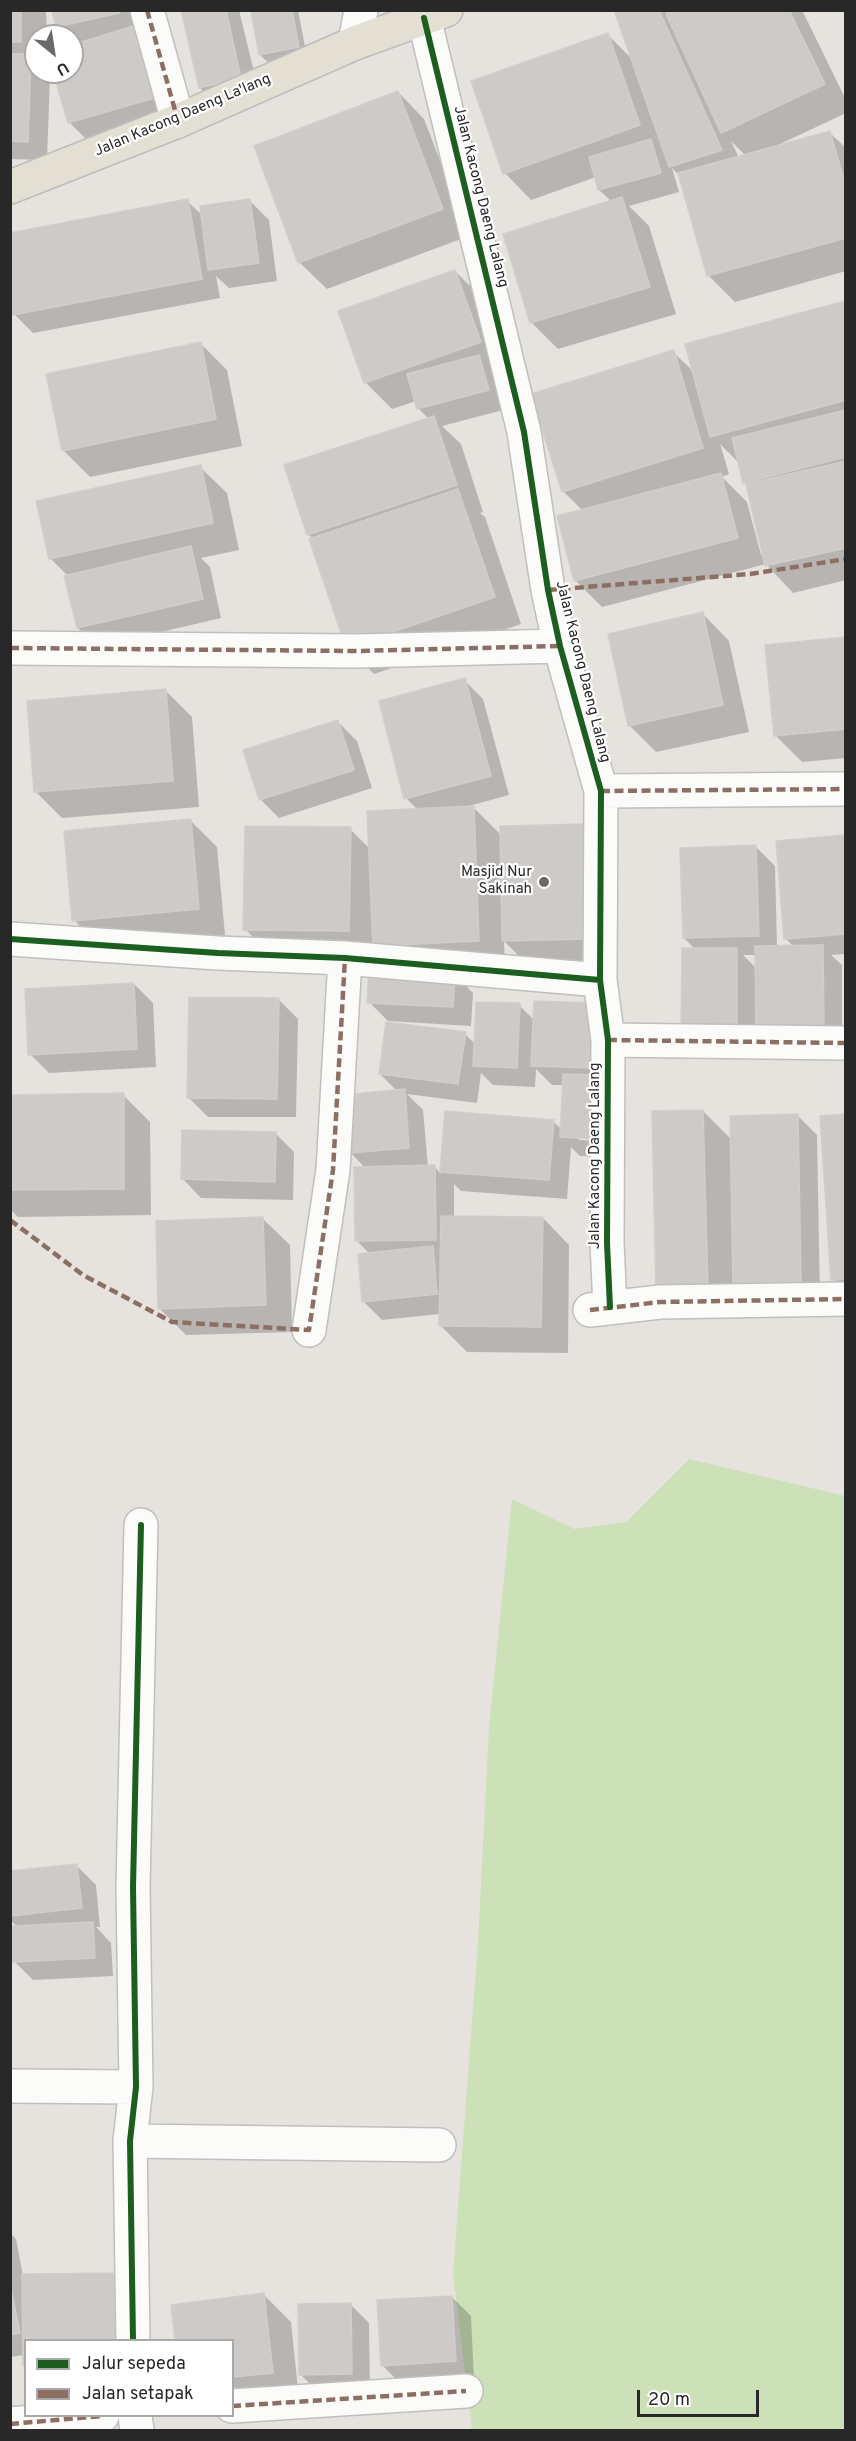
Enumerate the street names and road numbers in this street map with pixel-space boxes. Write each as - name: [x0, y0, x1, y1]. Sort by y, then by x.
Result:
- street label: Jalan Kacong Daeng La'lang: [92, 71, 274, 161]
- street label: Jalan Kacong Daeng Lalang: [449, 104, 511, 290]
- street label: Jalan Kacong Daeng Lalang: [551, 579, 613, 765]
- street label: Jalan Kacong Daeng Lalang: [587, 1063, 605, 1249]

